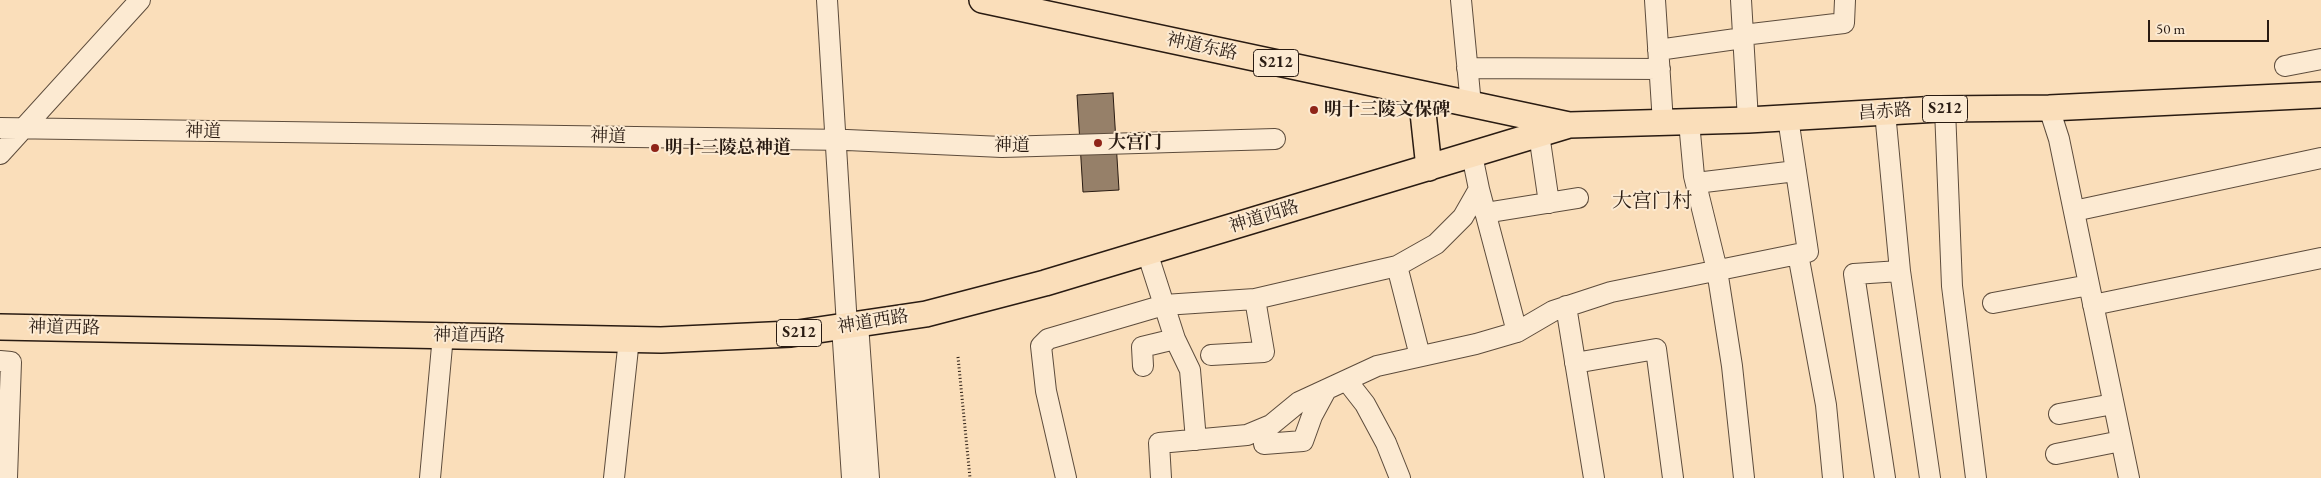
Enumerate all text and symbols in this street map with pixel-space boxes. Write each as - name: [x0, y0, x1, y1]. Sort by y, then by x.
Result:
- scale bar: [2151, 10, 2272, 42]
- text: 50 m: [2156, 19, 2185, 38]
- street label: 神道东路: [1165, 29, 1239, 65]
- road number: S212: [1254, 49, 1298, 76]
- road number: S212: [1922, 96, 1968, 122]
- place label: 明十三陵文保碑: [1324, 99, 1450, 121]
- street label: 昌赤路: [1857, 99, 1913, 125]
- marker: 明十三陵文保碑: [1308, 104, 1320, 116]
- street label: 神道: [185, 121, 221, 143]
- street label: 神道: [590, 126, 626, 148]
- place label: 大宫门: [1108, 132, 1162, 154]
- street label: 神道: [994, 135, 1030, 157]
- place label: 明十三陵总神道: [665, 137, 791, 159]
- marker: 大宫门: [1092, 137, 1104, 149]
- marker: 明十三陵总神道: [649, 142, 661, 154]
- district label: 大宫门村: [1612, 190, 1692, 214]
- street label: 神道西路: [1226, 196, 1302, 238]
- street label: 神道西路: [836, 306, 910, 338]
- street label: 神道西路: [28, 317, 100, 339]
- road number: S212: [776, 319, 822, 346]
- street label: 神道西路: [433, 325, 505, 347]

